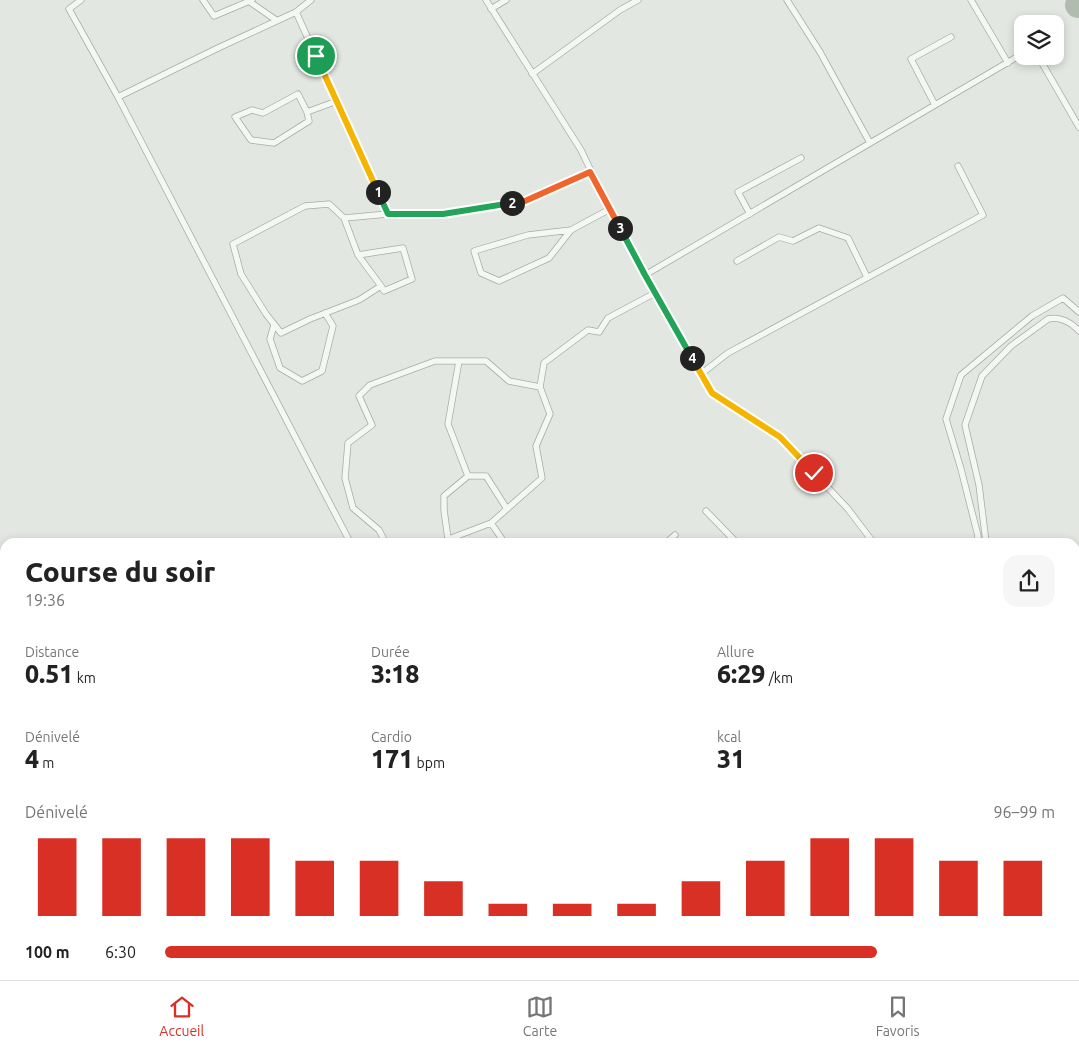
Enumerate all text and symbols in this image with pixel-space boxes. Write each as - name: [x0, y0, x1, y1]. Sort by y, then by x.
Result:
- map controls: [1014, 15, 1064, 65]
- button: layers: [1014, 15, 1064, 65]
- pin: [295, 35, 337, 77]
- icon: arrive: [302, 42, 330, 70]
- pin: 1: [366, 180, 390, 204]
- text: 1: [375, 184, 382, 200]
- pin: 2: [500, 190, 524, 216]
- text: 2: [509, 195, 516, 211]
- pin: 3: [608, 216, 632, 240]
- text: 3: [617, 220, 624, 236]
- pin: 4: [680, 346, 704, 370]
- text: 4: [689, 350, 696, 366]
- pin: [793, 452, 835, 494]
- icon: check: [800, 459, 828, 487]
- button: share: [1003, 555, 1055, 607]
- text: Course du soir: [25, 556, 215, 587]
- text: 19:36: [25, 591, 65, 609]
- text: Distance: [25, 644, 79, 660]
- text: Durée: [371, 644, 410, 660]
- text: Allure: [717, 644, 754, 660]
- text: 0.51: [25, 660, 73, 688]
- text: 3:18: [371, 660, 419, 688]
- text: 6:29: [717, 660, 765, 688]
- text: km: [73, 670, 96, 686]
- text: /km: [765, 670, 793, 686]
- text: Dénivelé: [25, 729, 80, 745]
- text: Cardio: [371, 729, 412, 745]
- text: kcal: [717, 729, 741, 745]
- text: 4: [25, 745, 39, 773]
- text: 171: [371, 745, 413, 773]
- text: 31: [717, 745, 745, 773]
- text: m: [39, 755, 54, 771]
- text: bpm: [413, 755, 445, 771]
- text: Dénivelé: [25, 803, 88, 821]
- text: 96–99 m: [993, 803, 1055, 821]
- text: 100 m: [25, 943, 70, 961]
- text: 6:30: [105, 943, 136, 961]
- tab: Accueil: [159, 993, 204, 1039]
- tab: Carte: [523, 993, 557, 1039]
- tab: Favoris: [876, 993, 920, 1039]

